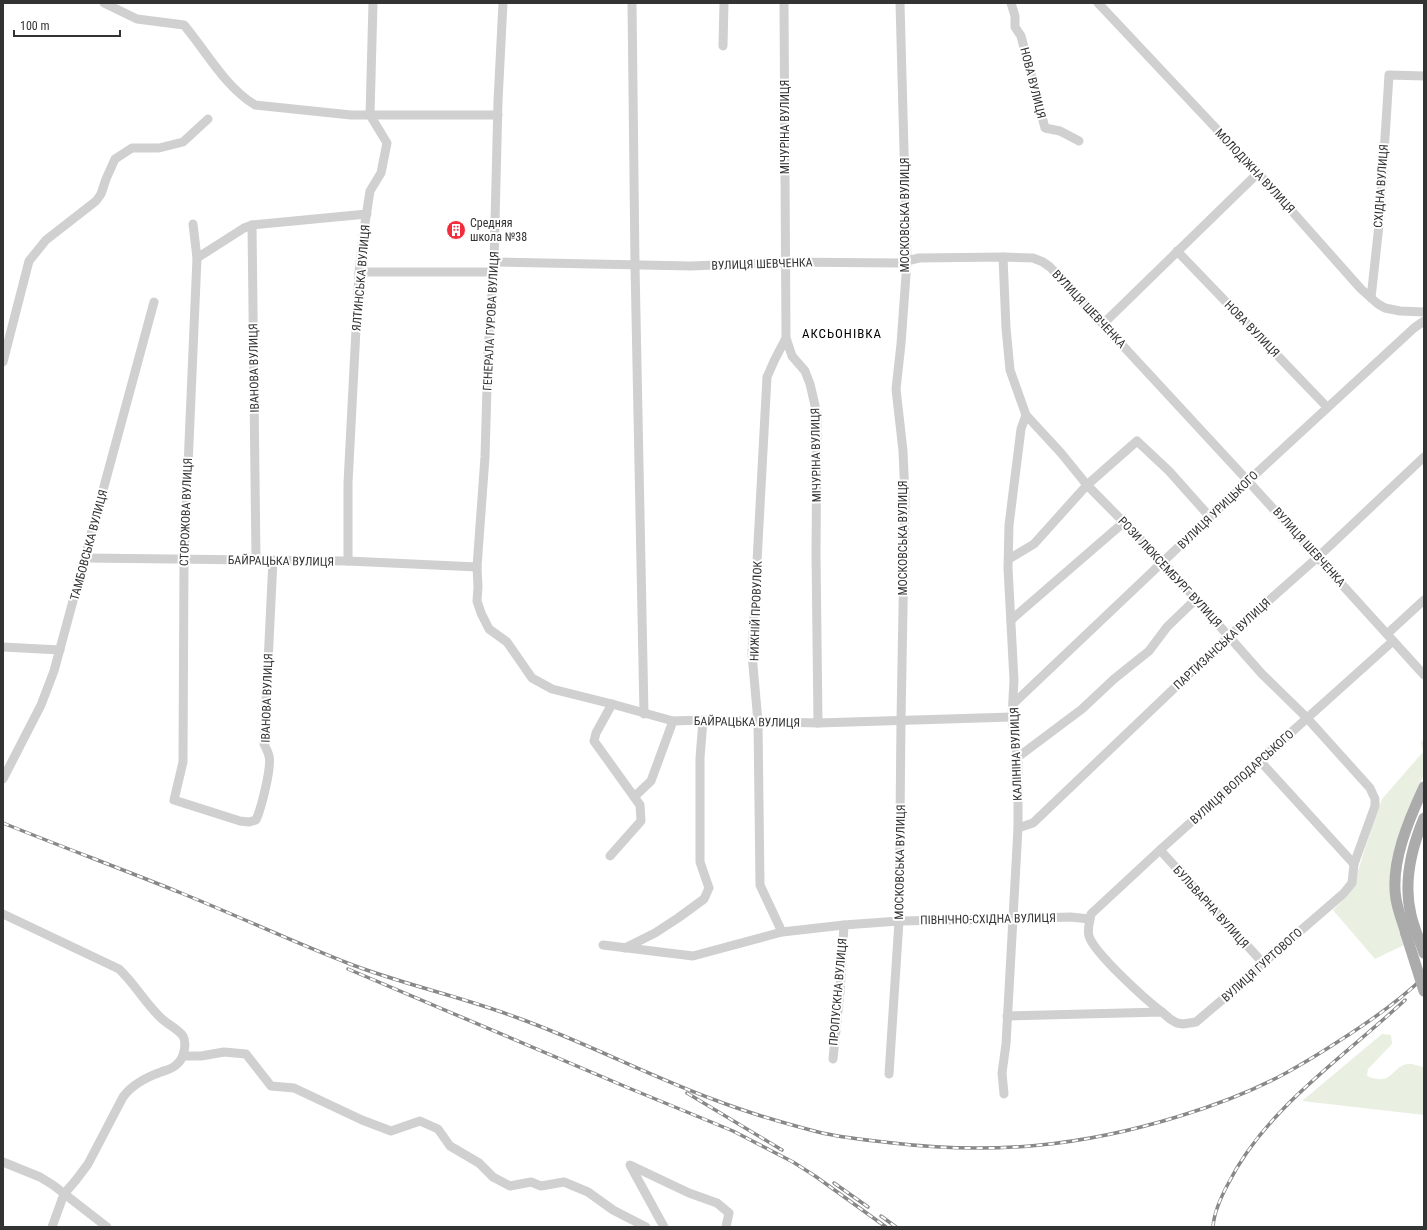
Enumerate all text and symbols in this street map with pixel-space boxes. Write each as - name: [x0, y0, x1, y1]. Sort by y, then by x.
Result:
- scale bar: [14, 12, 120, 38]
- text: 100 m: [20, 19, 50, 33]
- street label: НОВА ВУЛИЦЯ: [1017, 46, 1049, 120]
- street label: МІЧУРІНА ВУЛИЦЯ: [778, 80, 792, 174]
- street label: МОЛОДІЖНА ВУЛИЦЯ: [1212, 126, 1298, 216]
- street label: СХІДНА ВУЛИЦЯ: [1371, 144, 1391, 228]
- street label: МОСКОВСЬКА ВУЛИЦЯ: [898, 157, 912, 273]
- place label: Средняя школа №38: [470, 216, 527, 244]
- building icon: Средняя школа №38: [445, 219, 467, 241]
- street label: ЯЛТИНСЬКА ВУЛИЦЯ: [349, 224, 373, 332]
- street label: ГЕНЕРАЛА ГУРОВА ВУЛИЦЯ: [480, 251, 502, 391]
- street label: ВУЛИЦЯ ШЕВЧЕНКА: [711, 255, 813, 273]
- street label: ВУЛИЦЯ ШЕВЧЕНКА: [1049, 267, 1129, 351]
- street label: НОВА ВУЛИЦЯ: [1222, 298, 1282, 360]
- street label: ІВАНОВА ВУЛИЦЯ: [246, 323, 262, 413]
- district label: АКСЬОНІВКА: [802, 326, 882, 341]
- street label: МІЧУРІНА ВУЛИЦЯ: [808, 408, 824, 502]
- street label: СТОРОЖОВА ВУЛИЦЯ: [177, 458, 195, 566]
- street label: ВУЛИЦЯ УРИЦЬКОГО: [1175, 468, 1261, 552]
- street label: МОСКОВСЬКА ВУЛИЦЯ: [896, 480, 910, 596]
- street label: ТАМБОВСЬКА ВУЛИЦЯ: [67, 488, 111, 602]
- street label: ВУЛИЦЯ ШЕВЧЕНКА: [1270, 505, 1348, 589]
- street label: РОЗИ ЛЮКСЕМБУРГ ВУЛИЦЯ: [1115, 514, 1225, 630]
- street label: БАЙРАЦЬКА ВУЛИЦЯ: [228, 552, 334, 569]
- street label: НИЖНІЙ ПРОВУЛОК: [746, 560, 765, 661]
- street label: ПАРТИЗАНСЬКА ВУЛИЦЯ: [1171, 596, 1273, 692]
- street label: ІВАНОВА ВУЛИЦЯ: [258, 653, 276, 743]
- street label: КАЛІНІНА ВУЛИЦЯ: [1007, 707, 1025, 801]
- street label: БАЙРАЦЬКА ВУЛИЦЯ: [694, 713, 800, 730]
- street label: ВУЛИЦЯ ВОЛОДАРСЬКОГО: [1187, 727, 1297, 827]
- street label: МОСКОВСЬКА ВУЛИЦЯ: [892, 804, 908, 920]
- street label: БУЛЬВАРНА ВУЛИЦЯ: [1170, 863, 1252, 951]
- street label: ПІВНІЧНО-СХІДНА ВУЛИЦЯ: [920, 911, 1056, 927]
- street label: ВУЛИЦЯ ГУРТОВОГО: [1219, 925, 1305, 1005]
- street label: ПРОПУСКНА ВУЛИЦЯ: [826, 938, 850, 1046]

